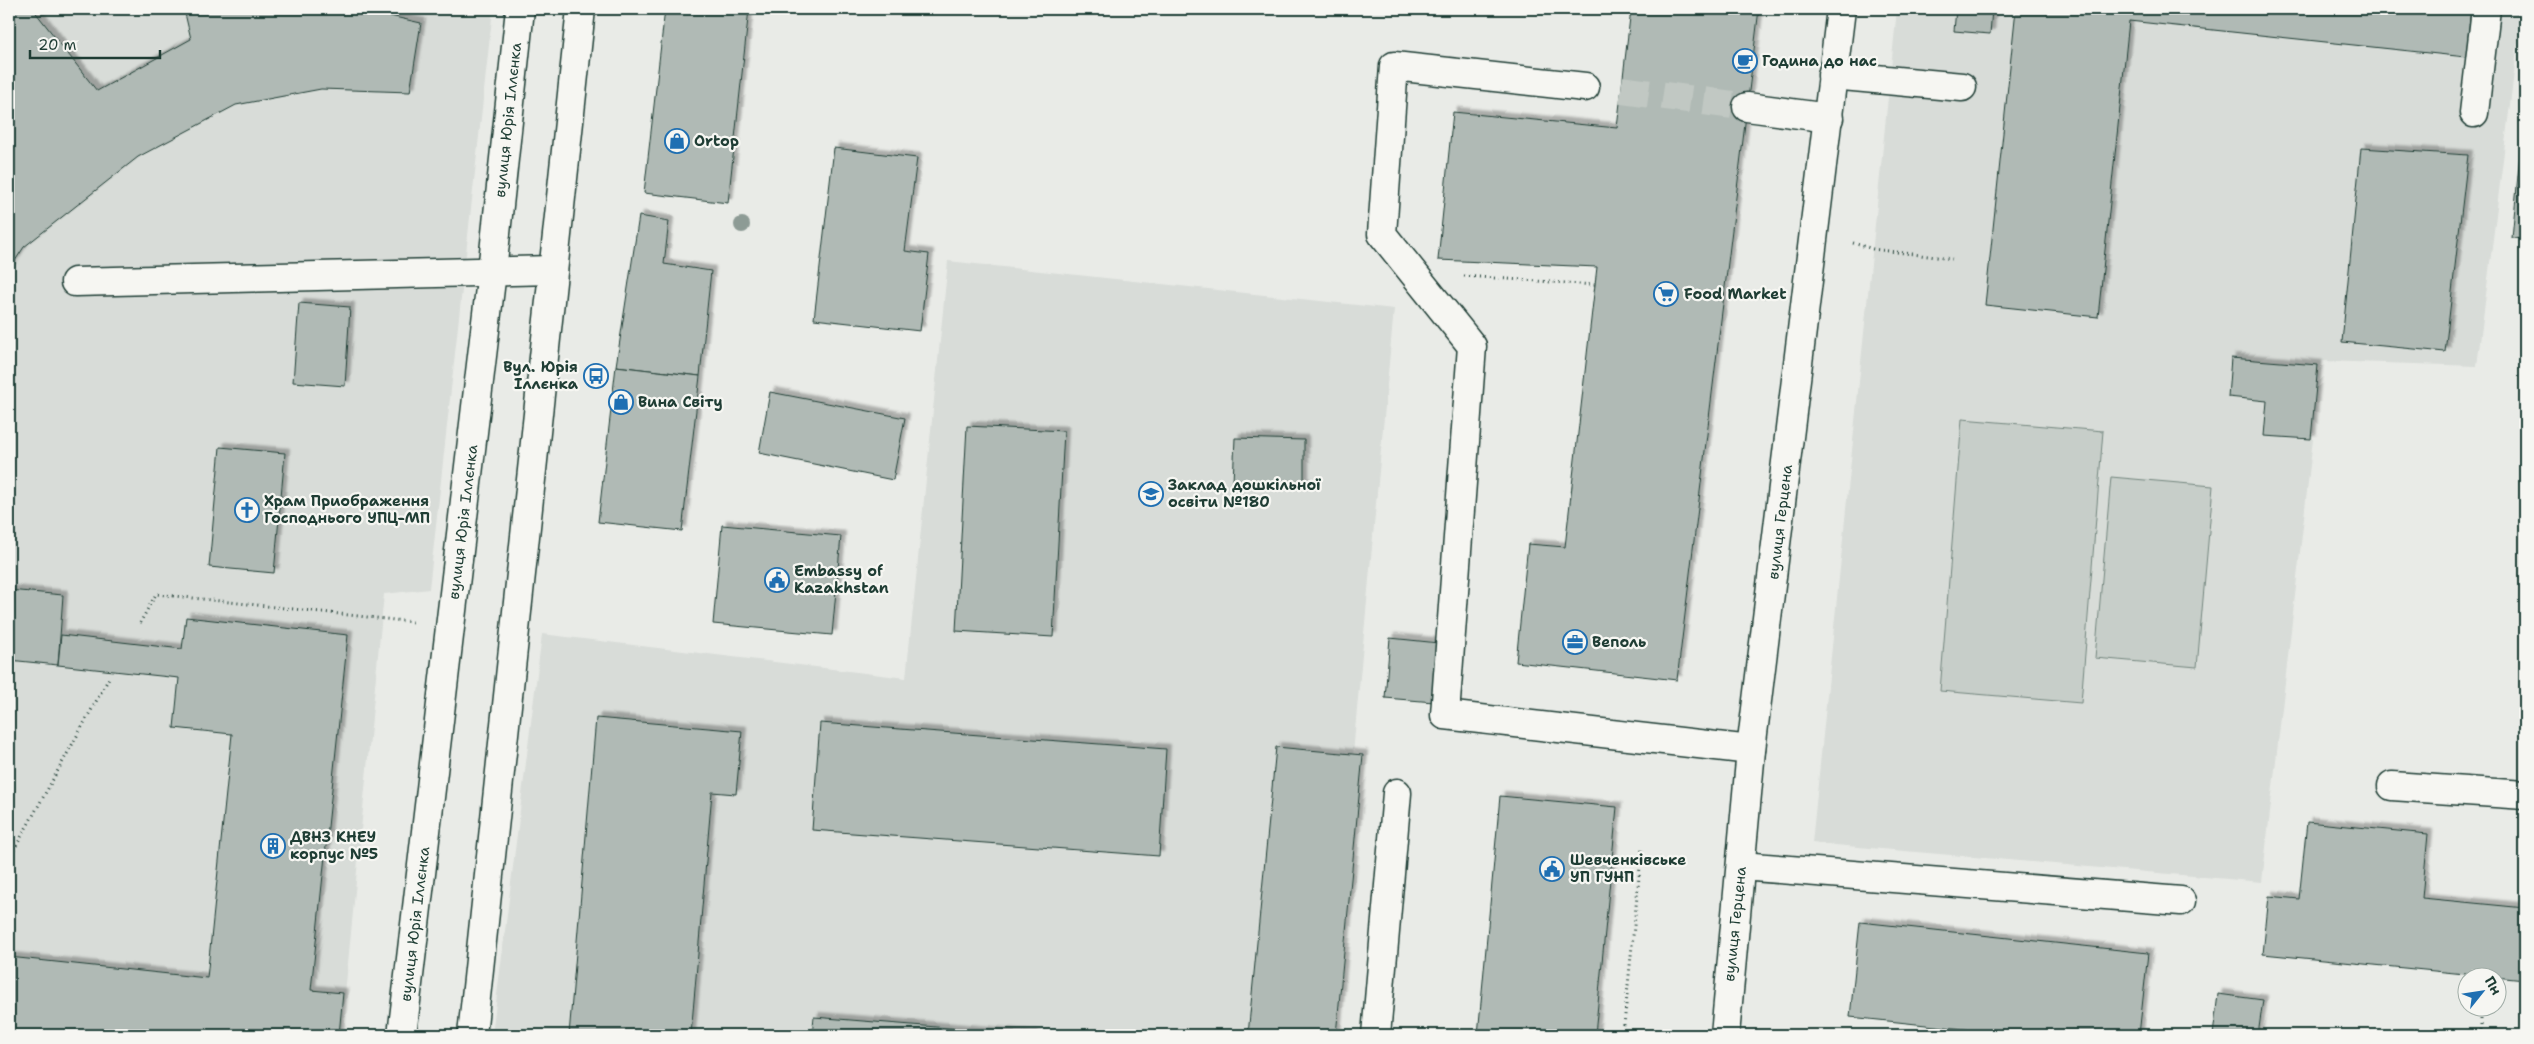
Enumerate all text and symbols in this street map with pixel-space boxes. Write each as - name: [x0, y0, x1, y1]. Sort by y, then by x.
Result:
- scale bar: [30, 28, 160, 60]
- text: 20 m: [38, 35, 77, 55]
- street label: вулиця Юрія Іллєнка: [490, 41, 526, 199]
- cafe icon: Година до нас: [1732, 48, 1758, 74]
- place label: Година до нас: [1762, 51, 1877, 71]
- shop icon: Ortop: [664, 128, 690, 154]
- place label: Ortop: [694, 131, 739, 151]
- supermarket icon: Food Market: [1653, 281, 1679, 307]
- place label: Food Market: [1684, 284, 1787, 304]
- place label: Вул. Юрія Іллєнка: [503, 357, 579, 394]
- bus stop icon: Вул. Юрія Іллєнка: [583, 363, 609, 389]
- shop icon: Вина Світу: [608, 389, 634, 415]
- place label: Вина Світу: [638, 392, 723, 412]
- street label: вулиця Юрія Іллєнка: [444, 443, 483, 601]
- street label: вулиця Герцена: [1763, 463, 1797, 581]
- place label: Заклад дошкільної освіти №180: [1168, 475, 1321, 512]
- school or university icon: Заклад дошкільної освіти №180: [1138, 481, 1164, 507]
- place label: Храм Приображення Господнього УПЦ-МП: [264, 491, 430, 528]
- church icon: Храм Приображення Господнього УПЦ-МП: [234, 497, 260, 523]
- place label: Embassy of Kazakhstan: [794, 561, 889, 598]
- public building icon: Embassy of Kazakhstan: [764, 567, 790, 593]
- office icon: Веполь: [1562, 629, 1588, 655]
- place label: Веполь: [1592, 632, 1646, 652]
- place label: ДВНЗ КНЕУ корпус №5: [290, 827, 378, 864]
- building icon: ДВНЗ КНЕУ корпус №5: [260, 833, 286, 859]
- street label: вулиця Юрія Іллєнка: [396, 845, 435, 1003]
- place label: Шевченківське УП ГУНП: [1570, 850, 1686, 887]
- public building icon: Шевченківське УП ГУНП: [1539, 856, 1565, 882]
- street label: вулиця Герцена: [1719, 865, 1751, 983]
- north arrow: [2456, 966, 2506, 1016]
- text: Пн: [2481, 973, 2506, 998]

